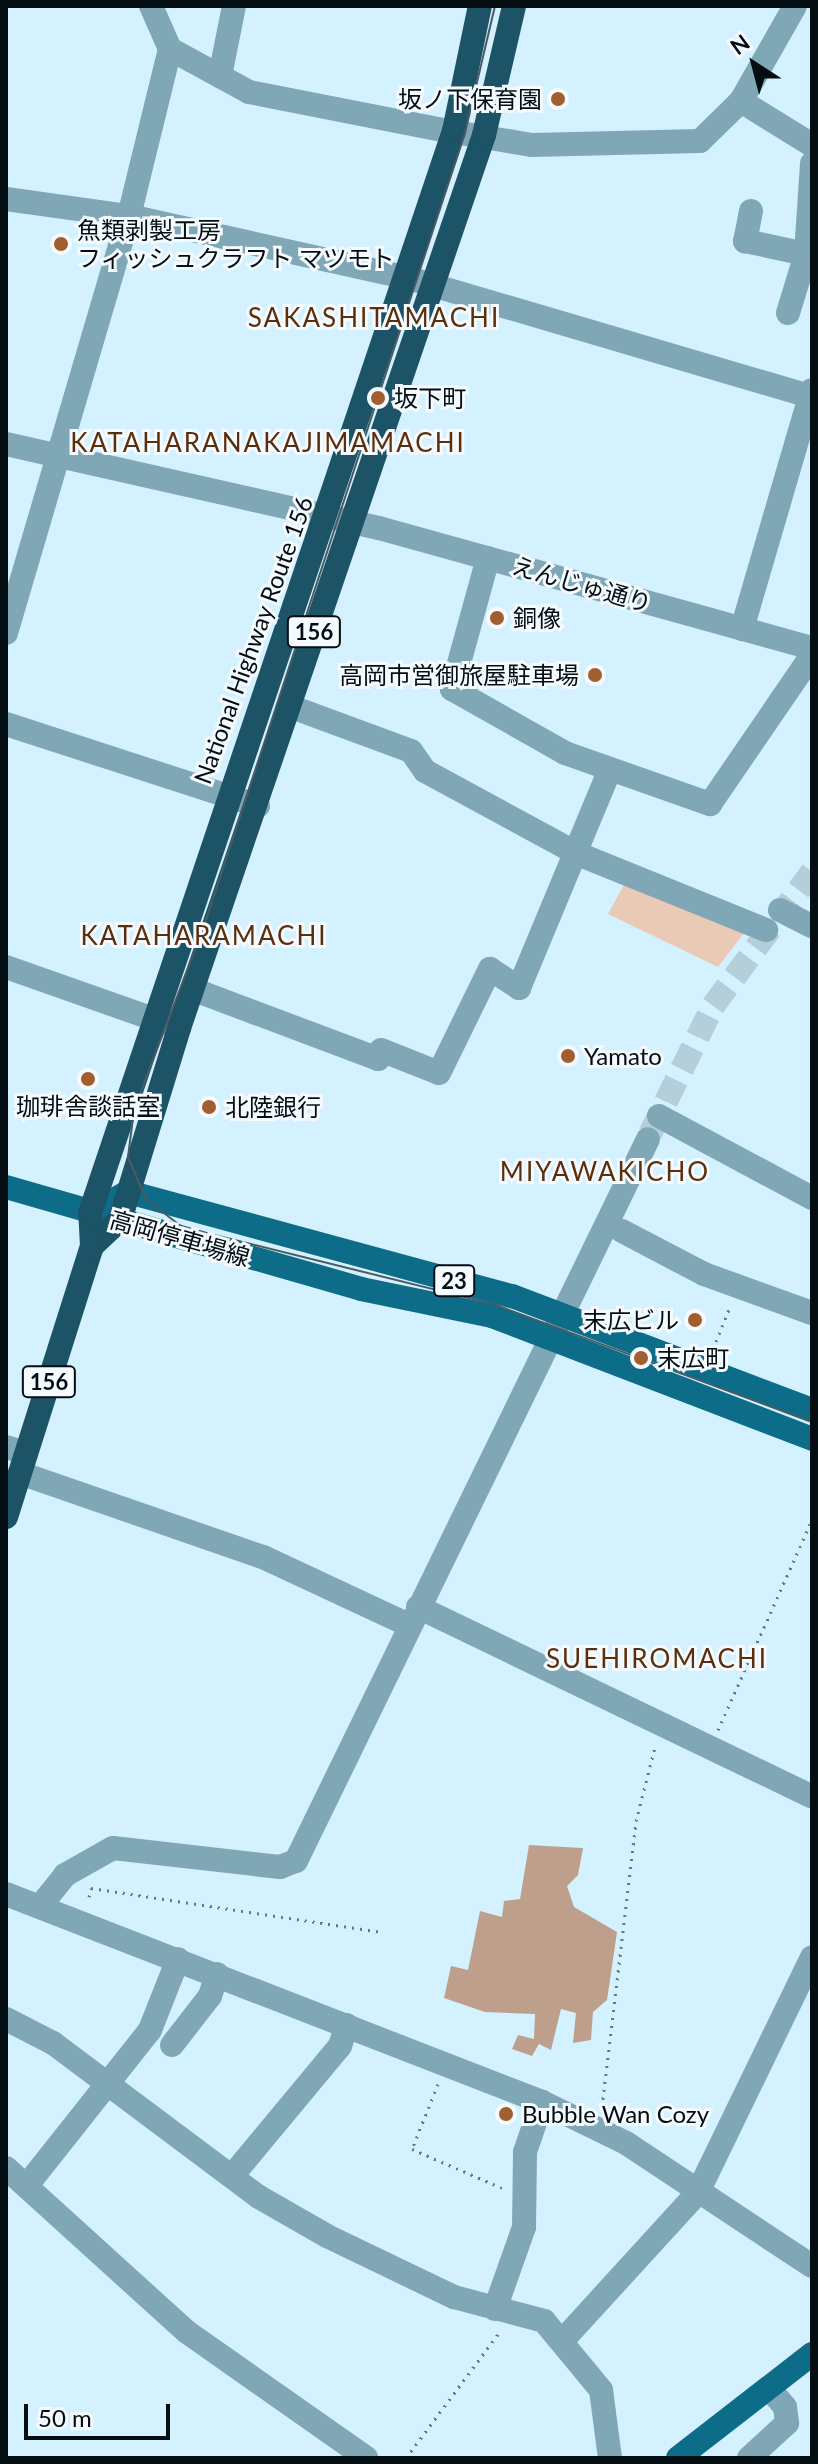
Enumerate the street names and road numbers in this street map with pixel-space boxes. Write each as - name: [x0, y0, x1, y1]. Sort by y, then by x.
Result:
- street label: National Highway Route 156: [187, 492, 319, 788]
- street label: えんじゅ通り: [509, 550, 655, 618]
- road number: 156: [286, 614, 342, 650]
- street label: 高岡停車場線: [107, 1204, 253, 1272]
- road number: 23: [432, 1263, 476, 1299]
- road number: 156: [21, 1364, 77, 1400]

